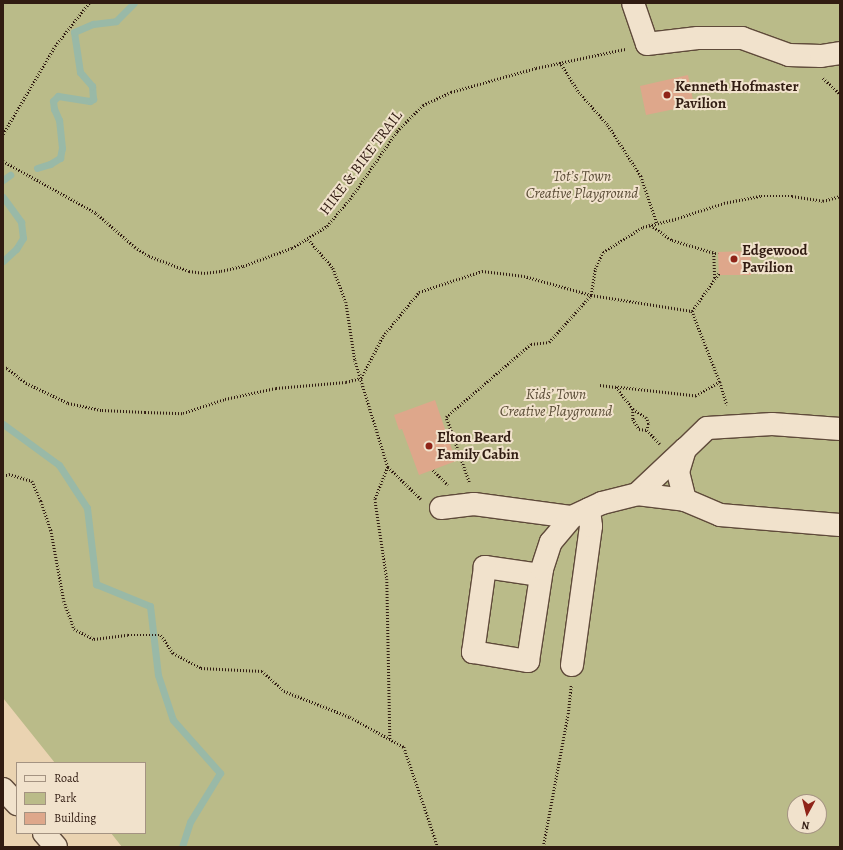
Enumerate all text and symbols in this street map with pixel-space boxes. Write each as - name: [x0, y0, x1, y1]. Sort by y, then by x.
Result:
- place label: Kenneth Hofmaster Pavilion: [675, 77, 799, 112]
- marker: Kenneth Hofmaster Pavilion: [662, 90, 672, 100]
- street label: HIKE & BIKE TRAIL: [316, 107, 406, 219]
- park label: Tot’s Town Creative Playground: [526, 167, 638, 202]
- place label: Edgewood Pavilion: [742, 241, 808, 276]
- marker: Edgewood Pavilion: [729, 254, 739, 264]
- park label: Kids’ Town Creative Playground: [500, 385, 612, 420]
- place label: Elton Beard Family Cabin: [437, 428, 519, 463]
- marker: Elton Beard Family Cabin: [424, 441, 434, 451]
- legend: [16, 762, 146, 834]
- text: Road: [54, 770, 79, 786]
- text: Park: [54, 790, 77, 806]
- north arrow: [787, 794, 827, 834]
- text: Building: [54, 810, 96, 826]
- text: N: [801, 817, 810, 833]

